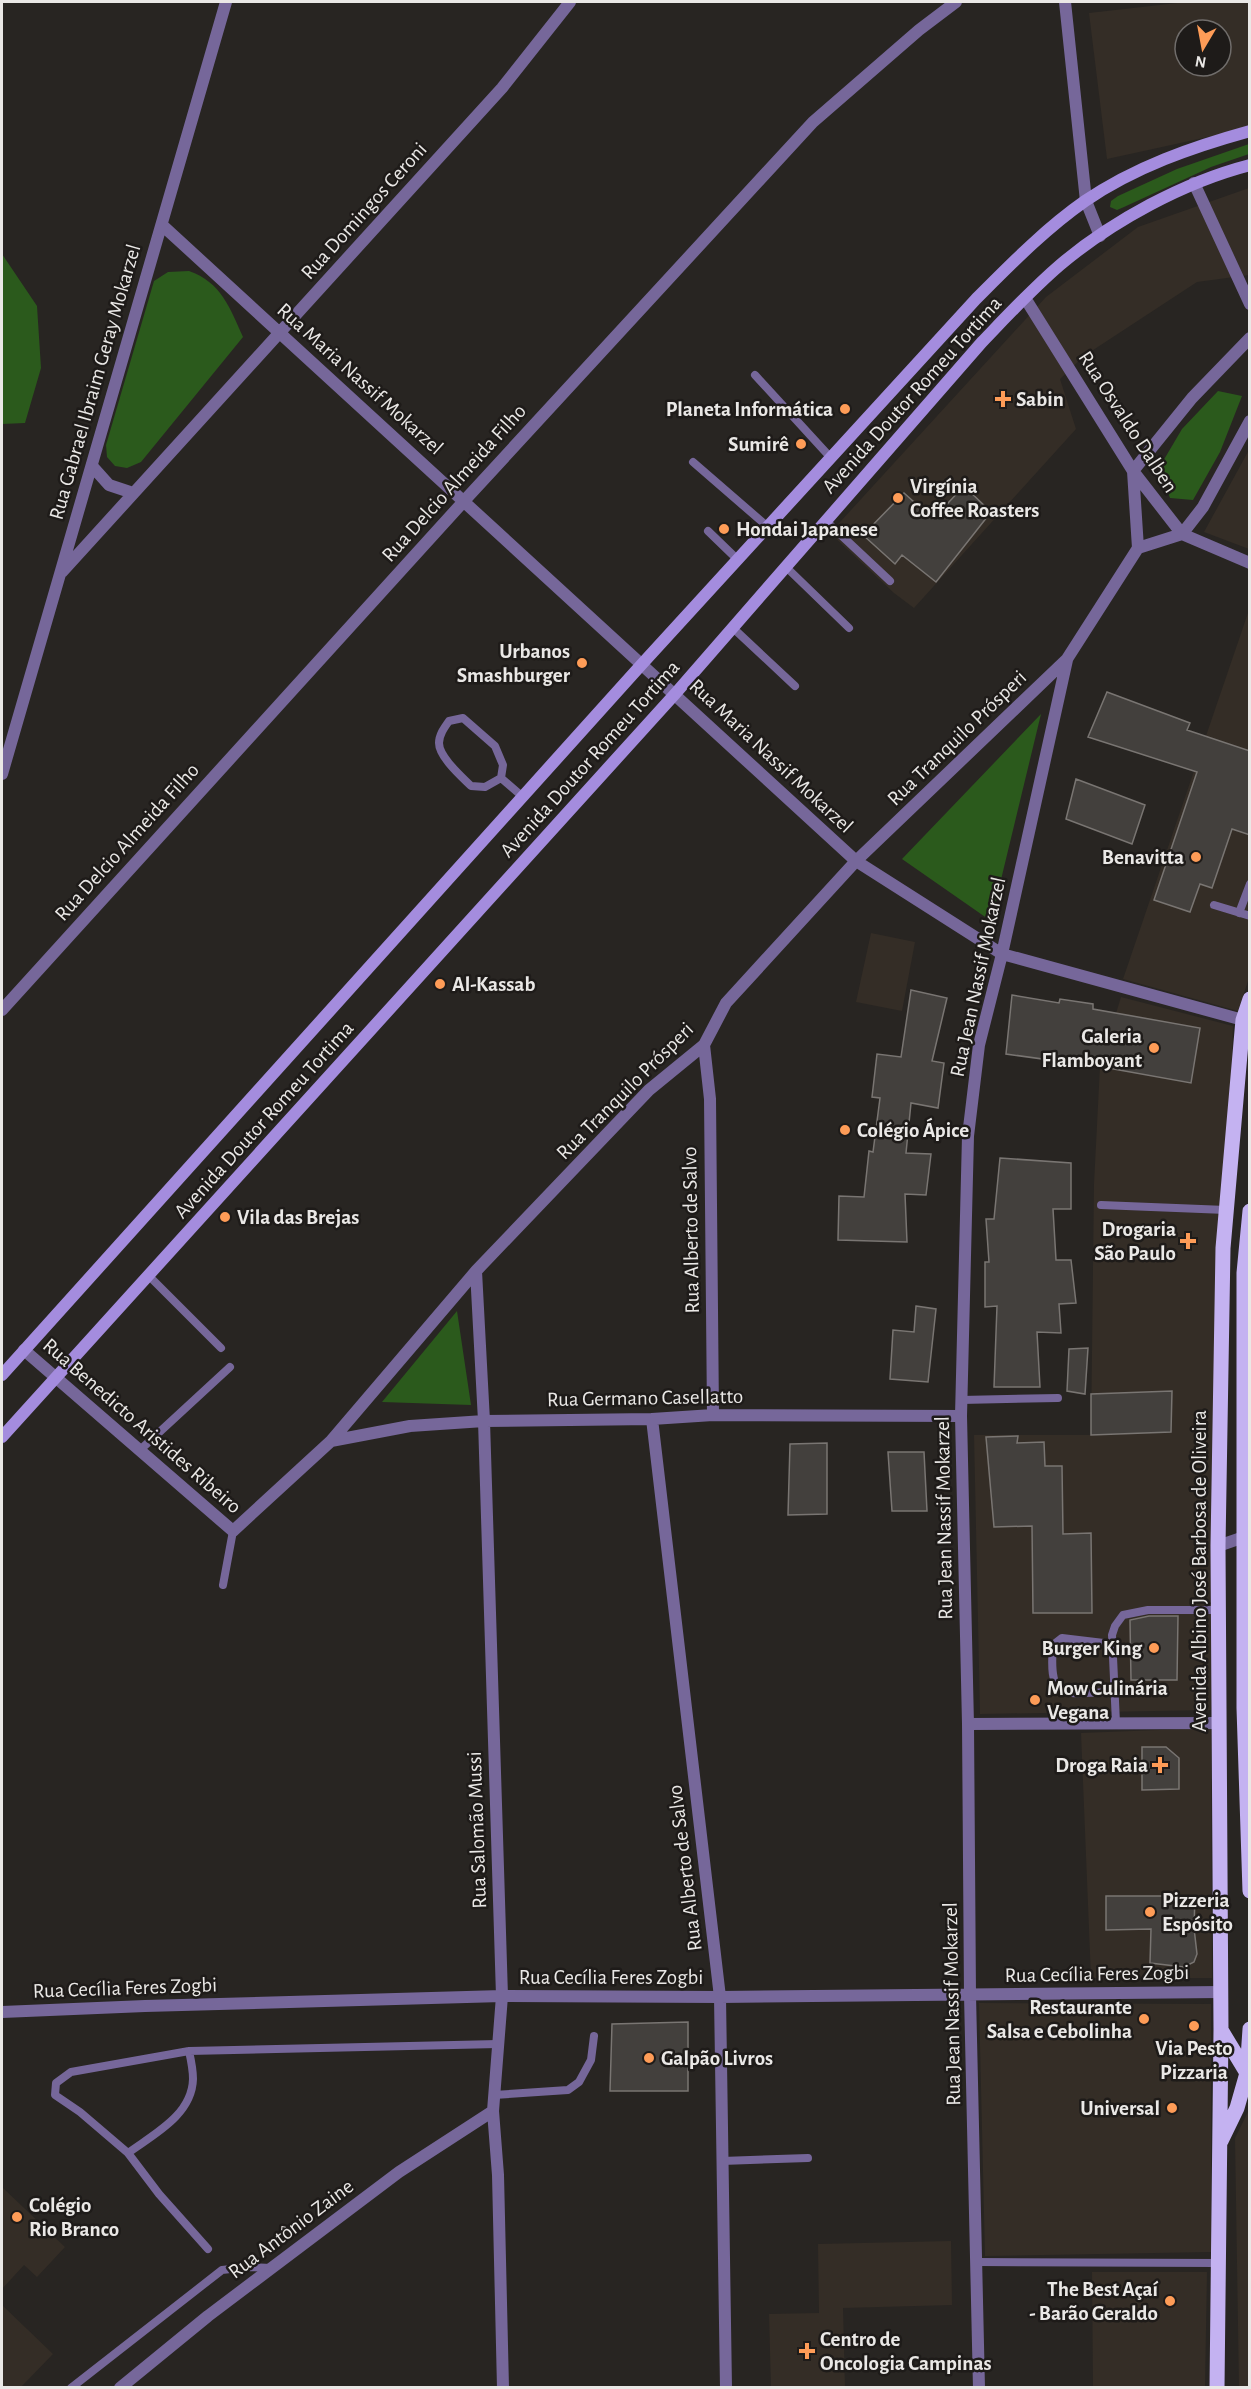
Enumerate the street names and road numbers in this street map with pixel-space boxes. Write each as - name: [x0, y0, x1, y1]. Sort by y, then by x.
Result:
- street label: Rua Domingos Ceroni: [297, 138, 431, 284]
- street label: Rua Gabrael Ibraim Geray Mokarzel: [46, 242, 144, 522]
- street label: Avenida Doutor Romeu Tortima: [818, 292, 1006, 498]
- street label: Rua Maria Nassif Mokarzel: [273, 299, 447, 459]
- street label: Rua Osvaldo Dalben: [1075, 347, 1181, 497]
- street label: Rua Delcio Almeida Filho: [378, 400, 530, 566]
- street label: Avenida Doutor Romeu Tortima: [496, 656, 684, 862]
- street label: Rua Tranquilo Prósperi: [883, 666, 1031, 810]
- street label: Rua Maria Nassif Mokarzel: [685, 675, 857, 837]
- street label: Rua Delcio Almeida Filho: [51, 759, 203, 925]
- street label: Rua Jean Nassif Mokarzel: [947, 875, 1009, 1079]
- street label: Avenida Doutor Romeu Tortima: [170, 1017, 358, 1223]
- street label: Rua Tranquilo Prósperi: [552, 1018, 698, 1164]
- street label: Rua Alberto de Salvo: [679, 1146, 703, 1314]
- street label: Rua Benedicto Aristides Ribeiro: [39, 1334, 245, 1518]
- street label: Rua Germano Casellatto: [547, 1386, 743, 1410]
- street label: Avenida Albino José Barbosa de Oliveira: [1189, 1410, 1210, 1732]
- street label: Rua Jean Nassif Mokarzel: [932, 1416, 956, 1620]
- street label: Rua Salomão Mussi: [464, 1751, 490, 1909]
- street label: Rua Alberto de Salvo: [664, 1784, 706, 1952]
- street label: Rua Jean Nassif Mokarzel: [940, 1902, 964, 2106]
- street label: Rua Cecília Feres Zogbi: [1005, 1962, 1189, 1986]
- street label: Rua Cecília Feres Zogbi: [519, 1967, 703, 1988]
- street label: Rua Cecília Feres Zogbi: [32, 1974, 218, 2002]
- street label: Rua Antônio Zaine: [225, 2175, 357, 2283]

